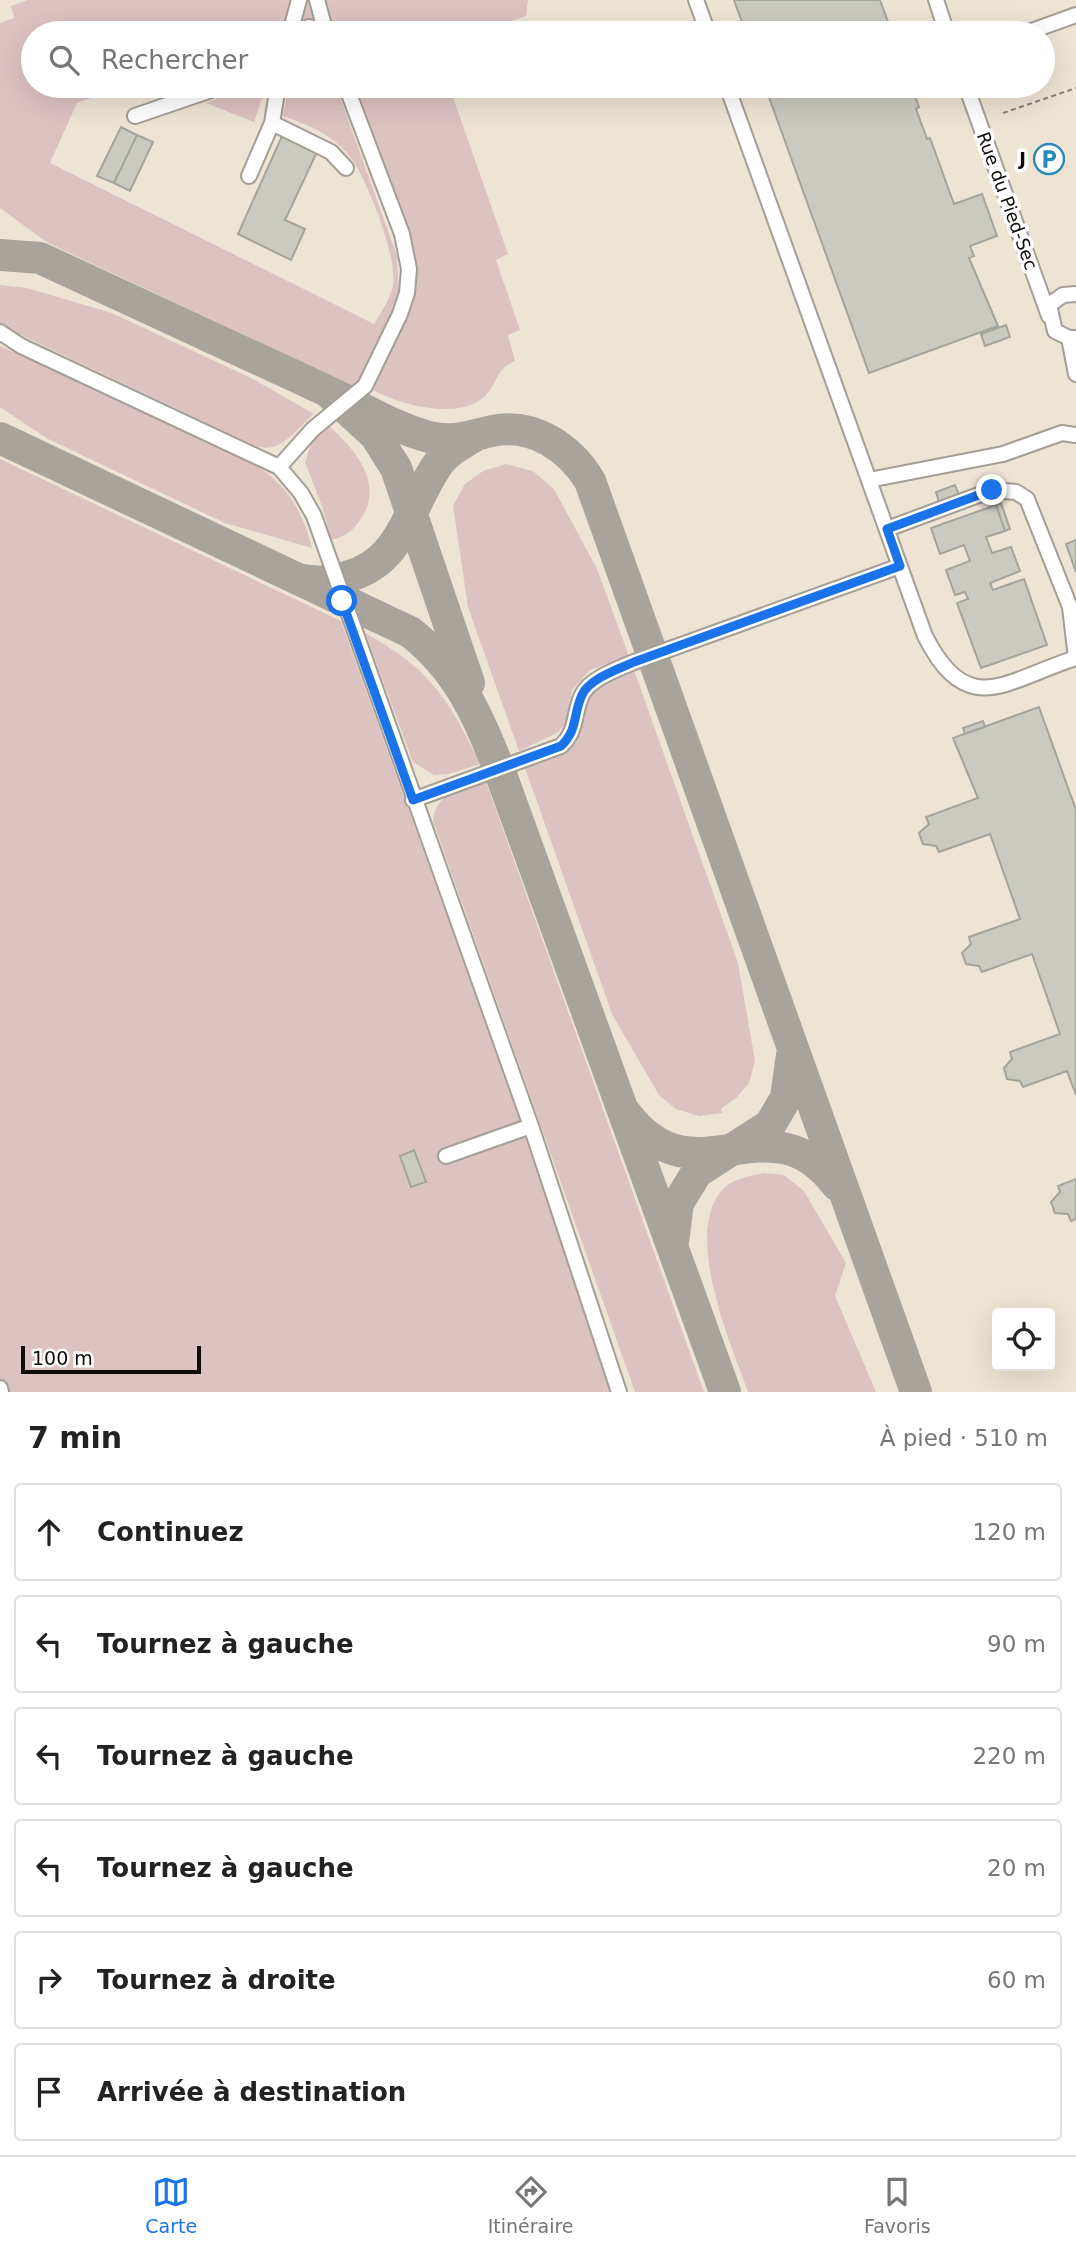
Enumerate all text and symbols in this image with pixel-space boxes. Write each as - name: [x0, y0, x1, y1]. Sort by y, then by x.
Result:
- search box: [21, 21, 1055, 98]
- icon: search: [45, 41, 83, 79]
- text: Rechercher: [101, 45, 248, 75]
- street label: Rue du Pied-Sec: [973, 129, 1042, 273]
- parking icon: J: [1032, 142, 1066, 176]
- place label: J: [1017, 148, 1026, 169]
- route end: [976, 474, 1007, 505]
- route start: [326, 585, 357, 616]
- map controls: [992, 1308, 1055, 1371]
- button: locate: [992, 1308, 1055, 1371]
- scale bar: [21, 1343, 201, 1375]
- text: 100 m: [32, 1347, 93, 1369]
- text: 7 min: [28, 1420, 122, 1455]
- text: À pied · 510 m: [880, 1425, 1048, 1451]
- icon: ahead: [30, 1513, 68, 1551]
- text: Continuez: [97, 1517, 244, 1547]
- text: 120 m: [972, 1519, 1046, 1545]
- icon: left: [30, 1625, 68, 1663]
- text: Tournez à gauche: [97, 1629, 354, 1659]
- text: 90 m: [987, 1631, 1046, 1657]
- icon: left: [30, 1737, 68, 1775]
- text: Tournez à gauche: [97, 1741, 354, 1771]
- text: 220 m: [972, 1743, 1046, 1769]
- icon: left: [30, 1849, 68, 1887]
- text: Tournez à gauche: [97, 1853, 354, 1883]
- text: 20 m: [987, 1855, 1046, 1881]
- icon: right: [30, 1961, 68, 1999]
- text: Tournez à droite: [97, 1965, 336, 1995]
- text: 60 m: [987, 1967, 1046, 1993]
- icon: arrive: [30, 2073, 68, 2111]
- text: Arrivée à destination: [97, 2077, 406, 2107]
- tab: Carte: [145, 2173, 197, 2237]
- tab: Itinéraire: [488, 2173, 574, 2237]
- tab: Favoris: [864, 2173, 931, 2237]

